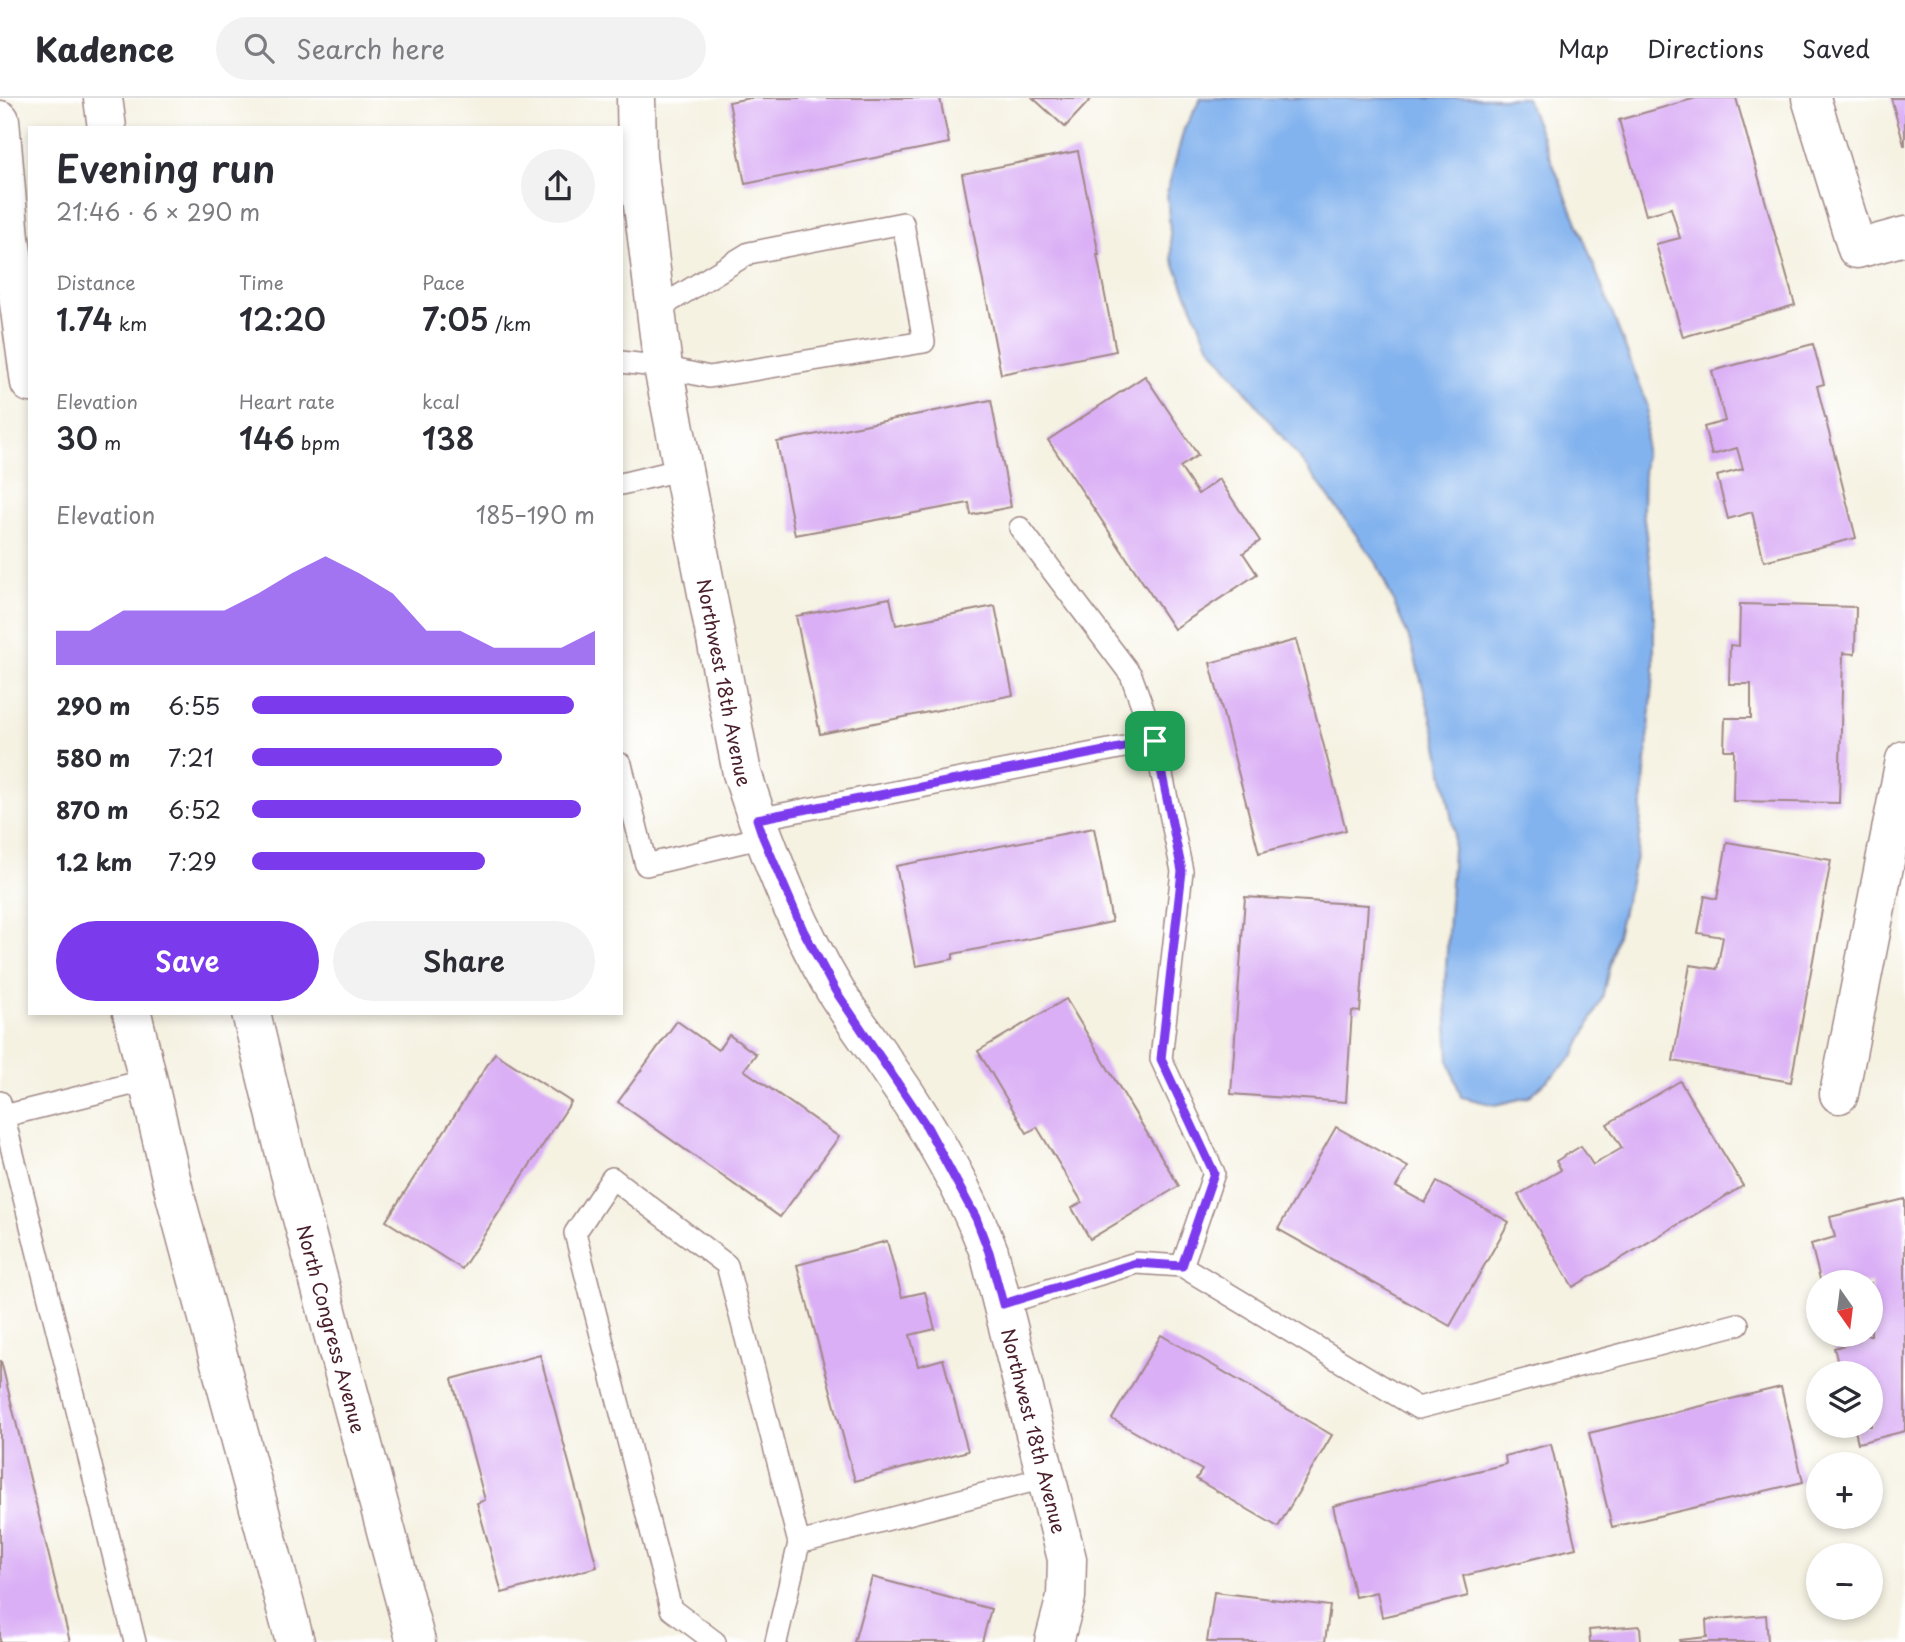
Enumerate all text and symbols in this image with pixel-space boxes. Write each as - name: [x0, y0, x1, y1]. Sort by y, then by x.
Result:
- search box: [216, 17, 706, 80]
- text: Kadence: [35, 23, 174, 73]
- icon: search: [240, 29, 278, 67]
- text: Search here: [296, 29, 445, 68]
- text: Map: [1558, 30, 1609, 66]
- text: Directions: [1647, 30, 1764, 66]
- text: Saved: [1802, 30, 1870, 66]
- text: Evening run: [56, 139, 275, 196]
- button: share: [521, 149, 595, 223]
- text: 21:46 · 6 × 290 m: [56, 194, 260, 229]
- text: Distance: [56, 268, 136, 296]
- text: Time: [239, 268, 284, 296]
- text: Pace: [422, 268, 465, 296]
- text: 1.74: [56, 296, 113, 341]
- text: 12:20: [239, 296, 326, 341]
- text: 7:05: [422, 296, 489, 341]
- text: km: [113, 309, 147, 337]
- text: /km: [489, 309, 531, 337]
- text: Elevation: [56, 387, 138, 415]
- text: Heart rate: [239, 387, 335, 415]
- text: kcal: [422, 387, 460, 415]
- text: 30: [56, 415, 98, 460]
- text: 146: [239, 415, 295, 460]
- text: 138: [422, 415, 475, 460]
- text: m: [98, 428, 121, 456]
- text: bpm: [295, 428, 340, 456]
- text: Elevation: [56, 497, 155, 532]
- text: 185–190 m: [476, 497, 595, 532]
- street label: Northwest 18th Avenue: [691, 576, 759, 790]
- text: 290 m: [56, 688, 131, 723]
- text: 6:55: [168, 688, 220, 723]
- pin: [1125, 711, 1185, 771]
- icon: arrive: [1136, 722, 1174, 760]
- text: 580 m: [56, 740, 130, 775]
- text: 7:21: [168, 740, 214, 775]
- text: 870 m: [56, 792, 128, 827]
- text: 6:52: [168, 792, 221, 827]
- text: 1.2 km: [56, 844, 132, 879]
- text: 7:29: [168, 844, 217, 879]
- button: Save: [56, 921, 319, 1001]
- button: Share: [333, 921, 595, 1001]
- street label: North Congress Avenue: [290, 1222, 373, 1436]
- north arrow: [1806, 1270, 1883, 1348]
- map controls: [1806, 1270, 1883, 1620]
- street label: Northwest 18th Avenue: [995, 1325, 1074, 1536]
- button: layers: [1806, 1361, 1883, 1438]
- button: +: [1806, 1452, 1883, 1529]
- button: −: [1806, 1543, 1883, 1620]

